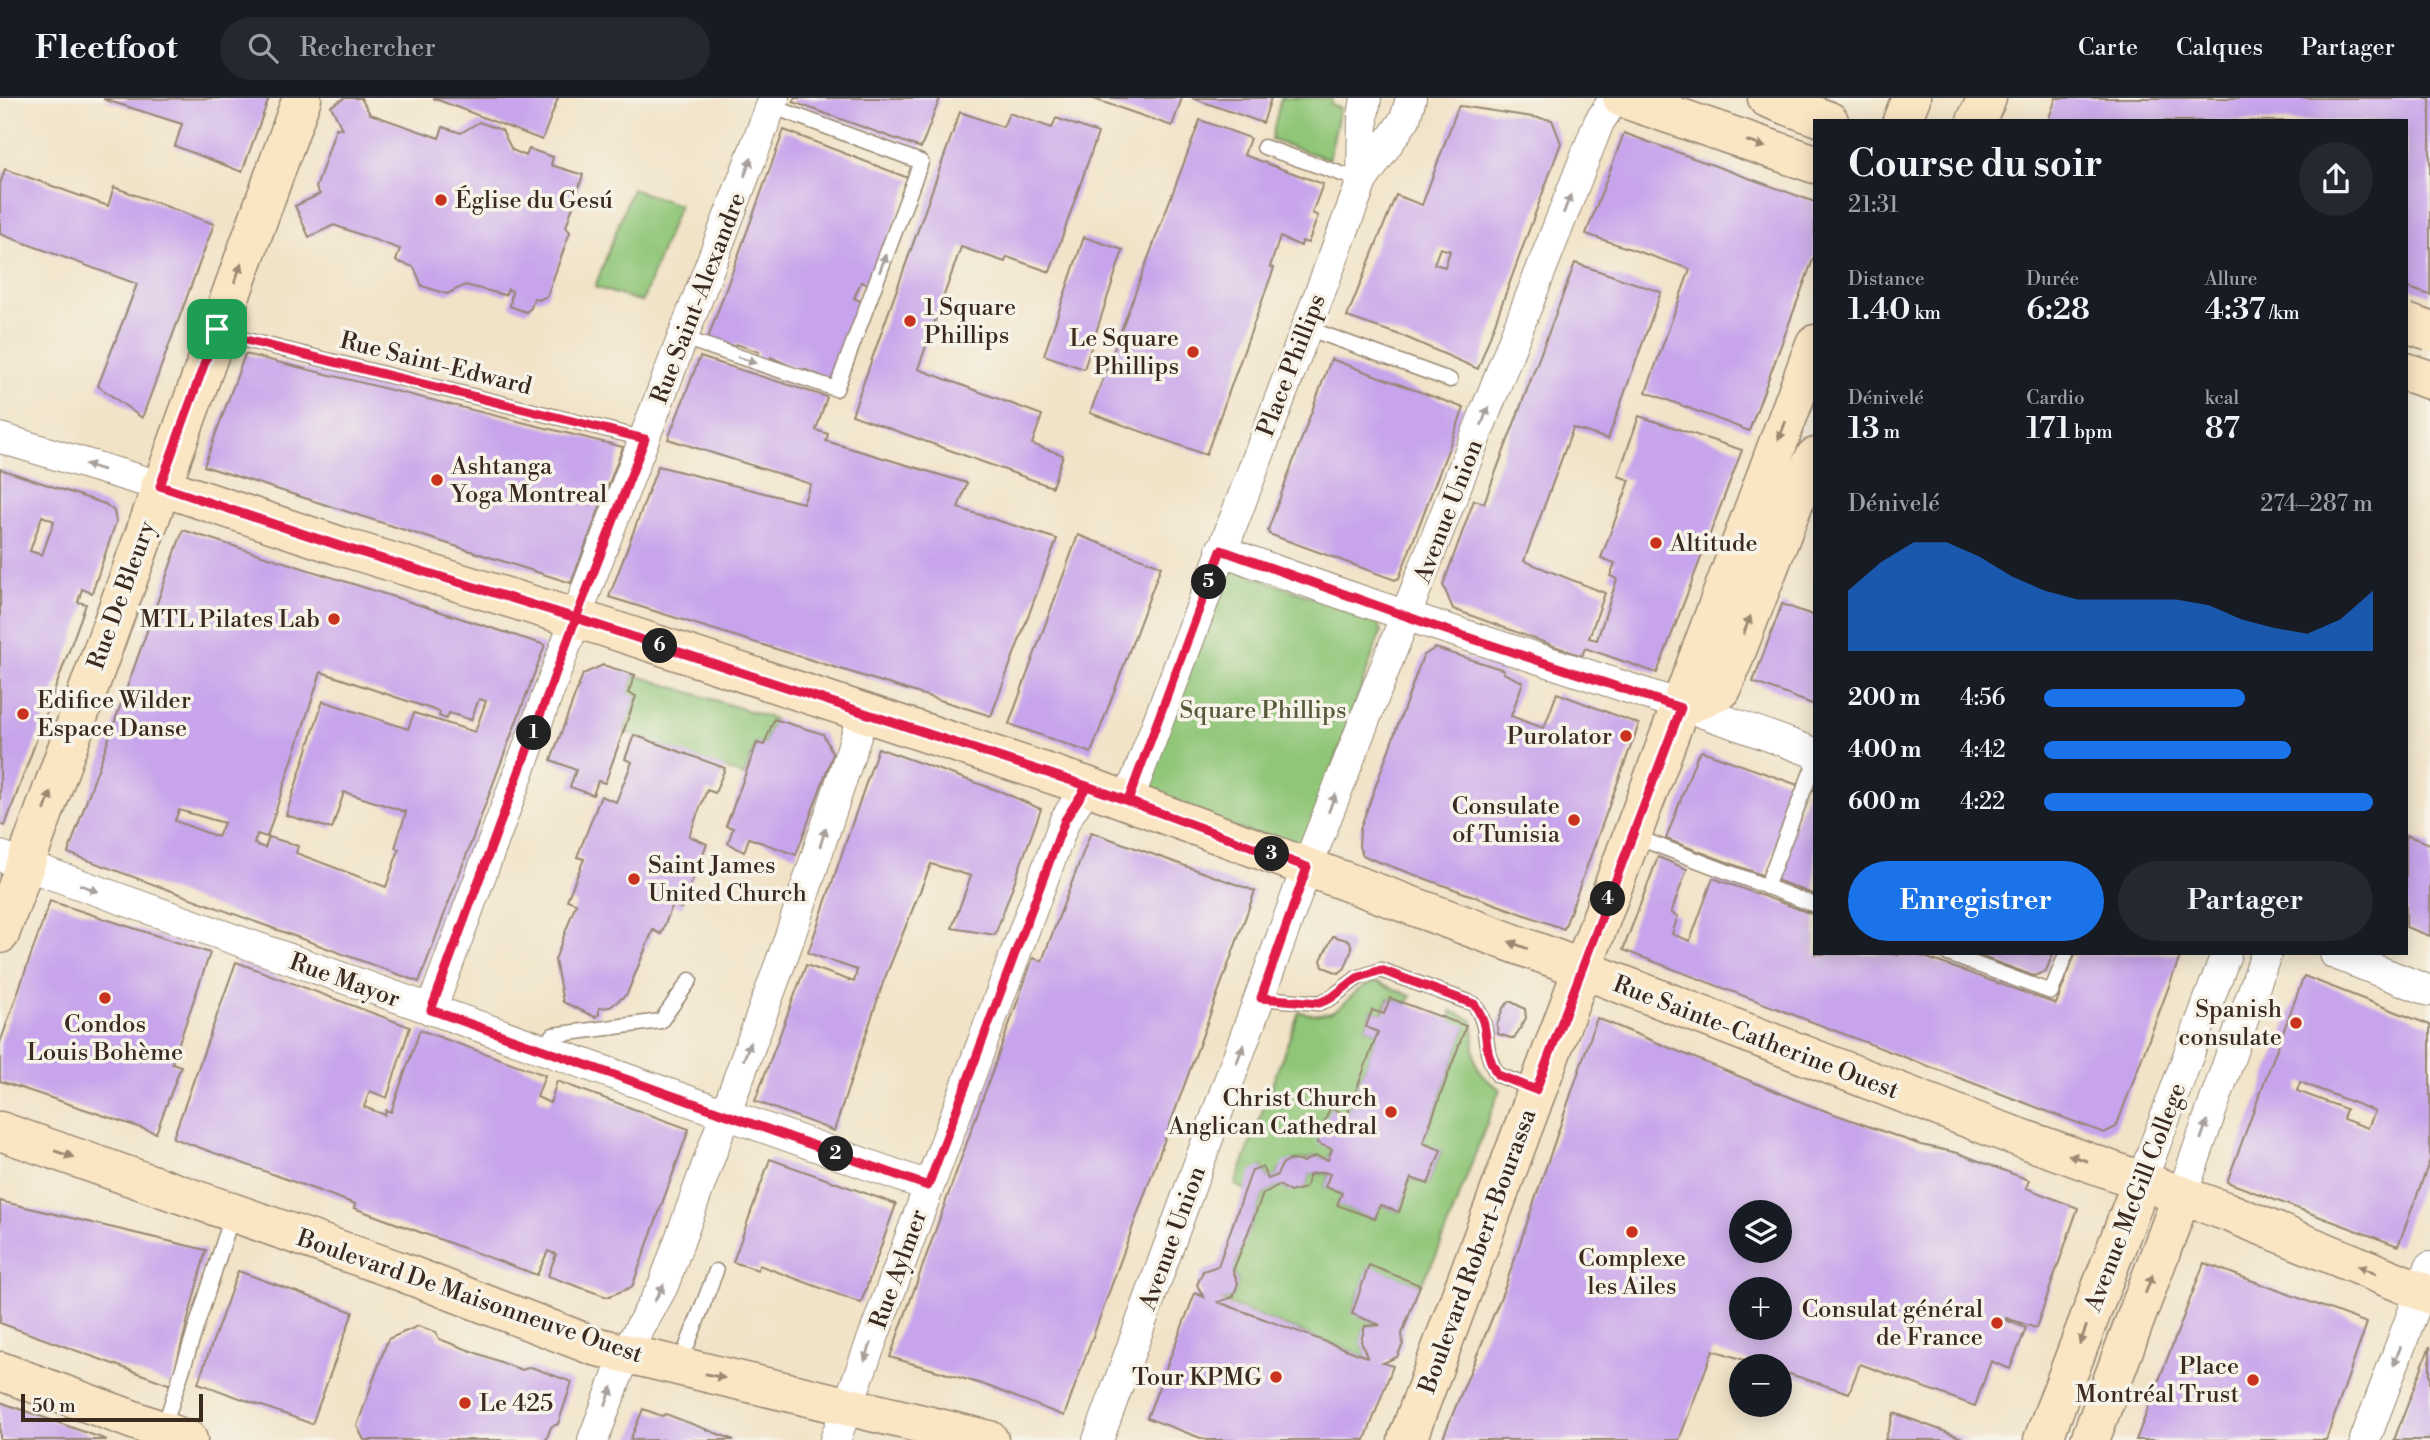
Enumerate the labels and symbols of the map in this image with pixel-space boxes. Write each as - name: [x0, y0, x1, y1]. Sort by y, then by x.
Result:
- one-way arrow: [1746, 139, 1767, 150]
- one-way arrow: [743, 156, 754, 177]
- place label: Église du Gesú: [455, 185, 613, 216]
- street label: Rue Saint-Alexandre: [645, 188, 753, 408]
- marker: Église du Gesú: [433, 192, 449, 208]
- one-way arrow: [1562, 193, 1573, 214]
- one-way arrow: [878, 253, 889, 274]
- one-way arrow: [233, 262, 244, 283]
- street label: Place Phillips: [1251, 290, 1333, 441]
- place label: 1 Square Phillips: [924, 293, 1016, 351]
- pin: [187, 299, 247, 359]
- marker: 1 Square Phillips: [902, 313, 918, 329]
- place label: Le Square Phillips: [1069, 324, 1179, 382]
- street label: Rue Saint-Edward: [337, 326, 535, 402]
- marker: Le Square Phillips: [1185, 344, 1201, 360]
- one-way arrow: [737, 355, 758, 366]
- one-way arrow: [1479, 405, 1490, 426]
- one-way arrow: [1776, 420, 1787, 441]
- street label: Avenue Union: [1407, 435, 1490, 588]
- place label: Ashtanga Yoga Montreal: [449, 452, 607, 510]
- one-way arrow: [84, 461, 105, 471]
- marker: Ashtanga Yoga Montreal: [429, 472, 445, 488]
- street label: Rue De Bleury: [81, 517, 163, 674]
- place label: Altitude: [1669, 529, 1758, 559]
- marker: Altitude: [1648, 535, 1664, 551]
- pin: 5: [1192, 564, 1226, 600]
- place label: MTL Pilates Lab: [140, 605, 320, 635]
- marker: MTL Pilates Lab: [326, 611, 342, 627]
- one-way arrow: [1742, 614, 1753, 635]
- pin: 6: [642, 628, 678, 664]
- place label: Edifice Wilder Espace Danse: [37, 686, 191, 744]
- park label: Square Phillips: [1180, 696, 1346, 726]
- marker: Edifice Wilder Espace Danse: [15, 706, 31, 722]
- pin: 1: [516, 716, 552, 750]
- place label: Purolator: [1507, 722, 1612, 752]
- marker: Purolator: [1618, 728, 1634, 744]
- one-way arrow: [43, 791, 54, 812]
- place label: Consulate of Tunisia: [1452, 792, 1561, 850]
- one-way arrow: [1327, 793, 1338, 814]
- marker: Consulate of Tunisia: [1566, 812, 1582, 828]
- one-way arrow: [819, 826, 829, 847]
- pin: 3: [1254, 836, 1290, 872]
- place label: Saint James United Church: [648, 851, 807, 909]
- marker: Saint James United Church: [626, 871, 642, 887]
- pin: 4: [1590, 882, 1626, 916]
- one-way arrow: [79, 883, 100, 894]
- one-way arrow: [1507, 939, 1528, 950]
- street label: Rue Mayor: [285, 947, 404, 1015]
- street label: Rue Sainte-Catherine Ouest: [1609, 970, 1903, 1107]
- marker: Condos Louis Bohème: [97, 990, 113, 1006]
- place label: Spanish consulate: [2178, 995, 2282, 1053]
- place label: Condos Louis Bohème: [27, 1010, 183, 1068]
- marker: Spanish consulate: [2288, 1015, 2304, 1031]
- one-way arrow: [742, 1040, 753, 1061]
- one-way arrow: [1235, 1044, 1246, 1065]
- street label: Avenue McGill College: [2078, 1079, 2193, 1317]
- place label: Christ Church Anglican Cathedral: [1167, 1084, 1377, 1142]
- marker: Christ Church Anglican Cathedral: [1383, 1104, 1399, 1120]
- street label: Boulevard Robert-Bourassa: [1412, 1104, 1544, 1398]
- one-way arrow: [2199, 1120, 2210, 1141]
- pin: 2: [818, 1136, 854, 1172]
- one-way arrow: [54, 1149, 75, 1160]
- one-way arrow: [2067, 1152, 2088, 1163]
- street label: Avenue Union: [1133, 1162, 1213, 1315]
- street label: Rue Aylmer: [864, 1206, 934, 1333]
- street label: Boulevard De Maisonneuve Ouest: [292, 1223, 647, 1370]
- marker: Complexe les Ailes: [1624, 1224, 1640, 1240]
- place label: Complexe les Ailes: [1578, 1244, 1686, 1302]
- one-way arrow: [2356, 1264, 2377, 1275]
- one-way arrow: [2143, 1274, 2154, 1295]
- one-way arrow: [653, 1284, 665, 1303]
- place label: Consulat général de France: [1802, 1295, 1983, 1353]
- marker: Consulat général de France: [1989, 1315, 2005, 1331]
- one-way arrow: [2078, 1325, 2089, 1346]
- one-way arrow: [862, 1341, 873, 1362]
- one-way arrow: [2392, 1345, 2403, 1366]
- place label: Place Montréal Trust: [2075, 1352, 2239, 1410]
- place label: Tour KPMG: [1132, 1363, 1262, 1393]
- marker: Tour KPMG: [1268, 1369, 1284, 1385]
- one-way arrow: [704, 1371, 726, 1382]
- marker: Place Montréal Trust: [2245, 1372, 2261, 1388]
- one-way arrow: [604, 1386, 615, 1407]
- place label: Le 425: [479, 1389, 553, 1419]
- scale bar: [21, 1391, 203, 1423]
- marker: Le 425: [457, 1395, 473, 1411]

